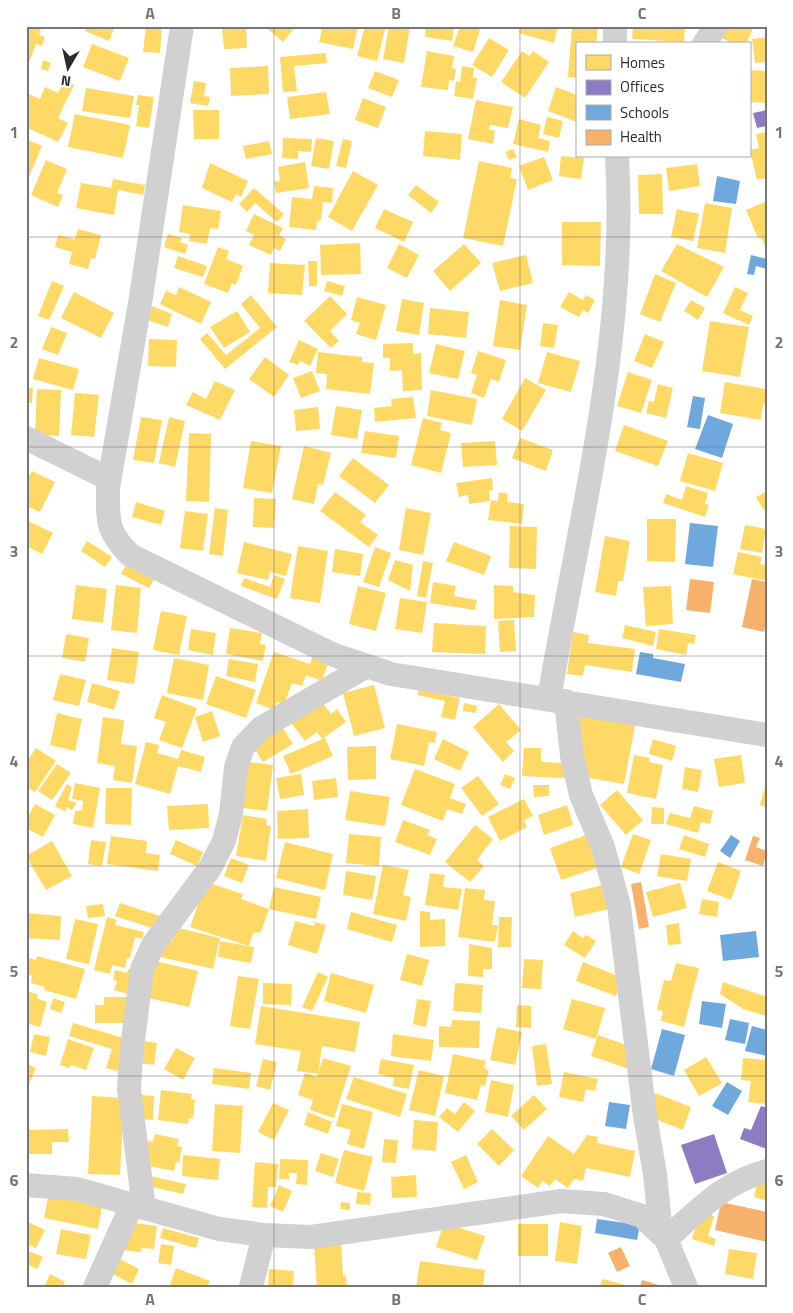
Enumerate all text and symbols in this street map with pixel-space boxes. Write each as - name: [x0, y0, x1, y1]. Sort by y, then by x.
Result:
- text: A: [145, 1, 155, 25]
- text: B: [391, 1, 401, 25]
- text: C: [638, 1, 647, 25]
- north arrow: [42, 42, 92, 92]
- legend: [576, 42, 750, 158]
- text: Homes: [620, 51, 665, 74]
- text: N: [59, 70, 72, 92]
- text: Offices: [620, 75, 664, 98]
- text: Schools: [620, 101, 669, 124]
- text: 1: [10, 120, 18, 144]
- text: 1: [775, 120, 783, 144]
- text: Health: [620, 125, 662, 148]
- text: 2: [10, 330, 18, 354]
- text: 2: [775, 330, 783, 354]
- text: 3: [10, 539, 18, 563]
- text: 3: [775, 539, 783, 563]
- text: 4: [10, 749, 19, 773]
- text: 4: [775, 749, 784, 773]
- text: 5: [10, 959, 19, 983]
- text: 5: [775, 959, 784, 983]
- text: 6: [10, 1168, 19, 1192]
- text: 6: [775, 1168, 784, 1192]
- text: A: [145, 1287, 155, 1311]
- text: B: [391, 1287, 401, 1311]
- text: C: [638, 1287, 647, 1311]

